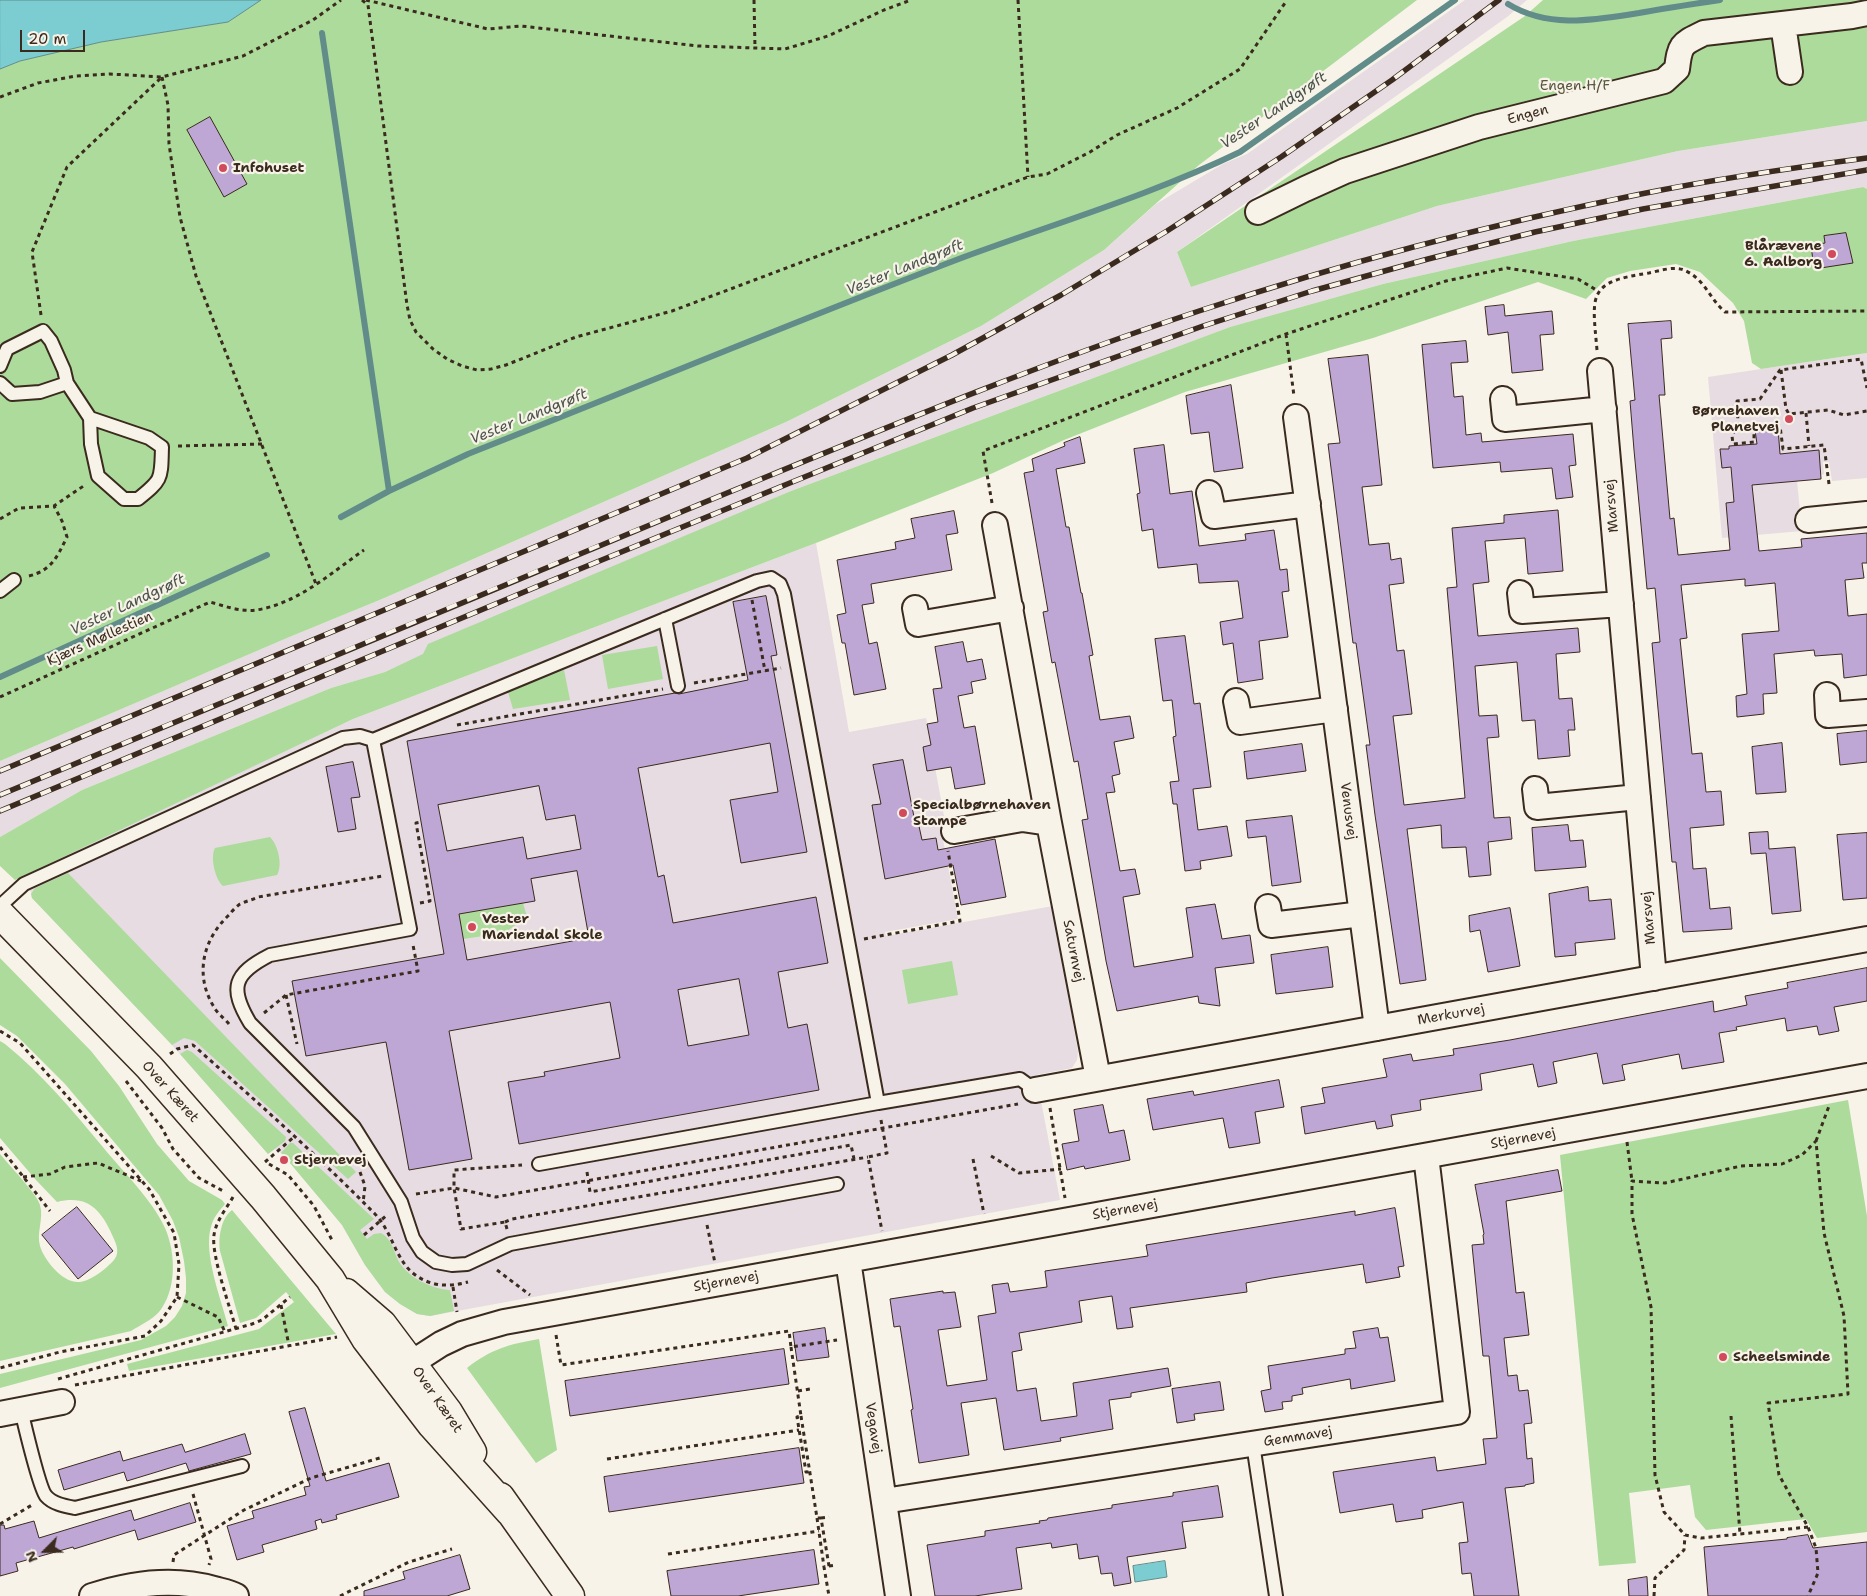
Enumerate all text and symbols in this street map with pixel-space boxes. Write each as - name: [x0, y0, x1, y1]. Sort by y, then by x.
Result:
- scale bar: [22, 20, 88, 52]
- text: 20 m: [28, 29, 67, 49]
- water label: Vester Landgrøft: [1217, 69, 1331, 153]
- park label: Engen H/F: [1540, 78, 1610, 94]
- street label: Engen: [1506, 101, 1550, 129]
- place label: Infohuset: [233, 160, 304, 176]
- marker: Infohuset: [217, 162, 229, 174]
- water label: Vester Landgrøft: [844, 236, 966, 300]
- place label: Blårævene 6. Aalborg: [1744, 238, 1822, 270]
- marker: Blårævene 6. Aalborg: [1826, 248, 1838, 260]
- water label: Vester Landgrøft: [468, 385, 590, 449]
- place label: Børnehaven Planetvej: [1692, 403, 1779, 436]
- marker: Børnehaven Planetvej: [1783, 413, 1795, 425]
- street label: Marsvej: [1601, 479, 1623, 533]
- water label: Vester Landgrøft: [68, 570, 188, 640]
- street label: Kjærs Møllestien: [45, 608, 155, 670]
- street label: Venusvej: [1336, 781, 1360, 841]
- place label: Specialbørnehaven Stampe: [913, 797, 1051, 830]
- marker: Specialbørnehaven Stampe: [897, 807, 909, 819]
- street label: Marsvej: [1638, 891, 1660, 945]
- place label: Vester Mariendal Skole: [482, 911, 603, 944]
- street label: Saturnvej: [1059, 918, 1087, 984]
- marker: Vester Mariendal Skole: [466, 921, 478, 933]
- street label: Merkurvej: [1416, 1001, 1486, 1029]
- street label: Over Kæret: [138, 1058, 202, 1126]
- street label: Stjernevej: [1489, 1125, 1557, 1153]
- place label: Stjernevej: [294, 1152, 366, 1168]
- marker: Stjernevej: [278, 1154, 290, 1166]
- street label: Stjernevej: [1091, 1196, 1159, 1224]
- street label: Stjernevej: [692, 1268, 760, 1296]
- place label: Scheelsminde: [1733, 1349, 1830, 1365]
- marker: Scheelsminde: [1717, 1351, 1729, 1363]
- street label: Over Kæret: [408, 1364, 466, 1436]
- street label: Vegavej: [861, 1401, 885, 1455]
- street label: Gemmavej: [1262, 1423, 1334, 1451]
- north arrow: [20, 1526, 70, 1576]
- text: N: [21, 1548, 42, 1565]

